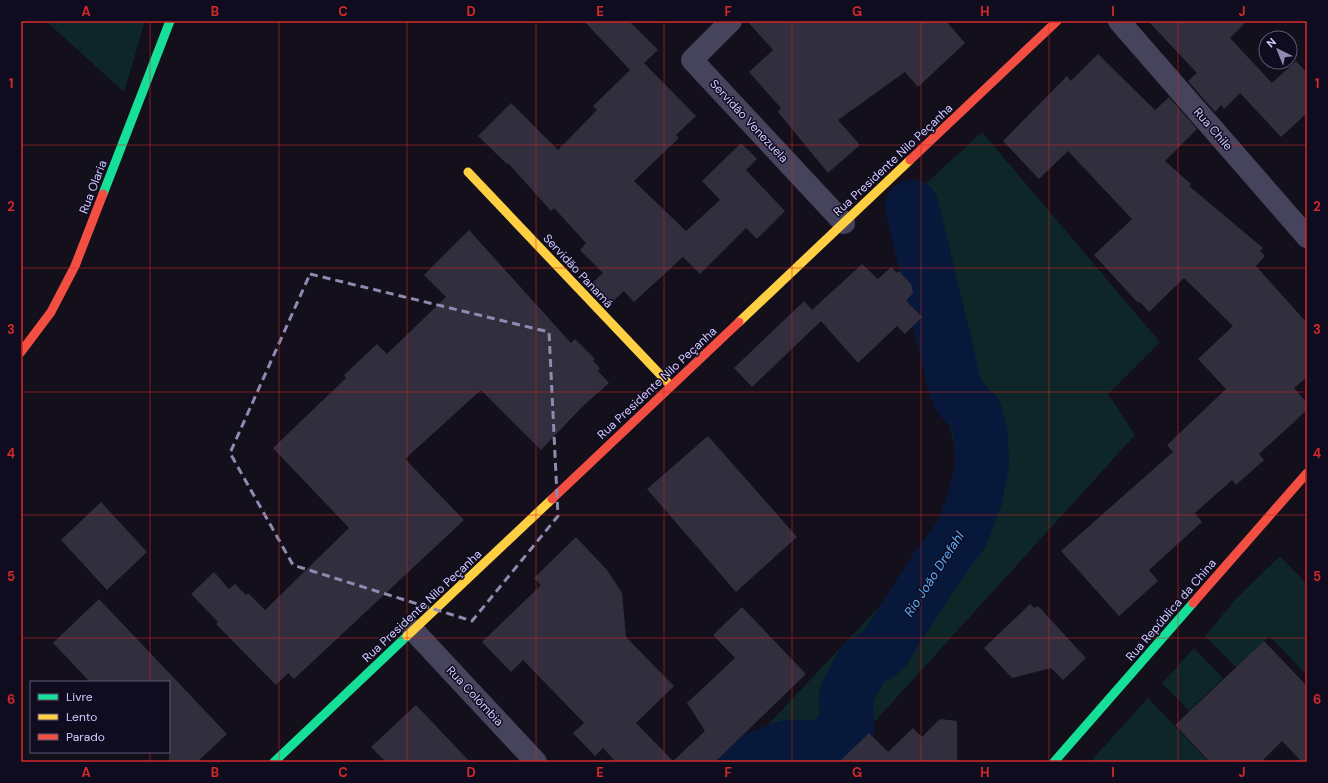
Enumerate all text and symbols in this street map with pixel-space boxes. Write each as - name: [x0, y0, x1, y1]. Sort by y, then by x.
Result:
- text: A: [81, 3, 91, 20]
- text: B: [211, 3, 219, 20]
- text: C: [338, 3, 348, 20]
- text: D: [466, 3, 476, 20]
- text: E: [596, 3, 604, 20]
- text: F: [724, 3, 732, 20]
- text: G: [852, 3, 862, 20]
- text: H: [980, 3, 990, 20]
- text: I: [1111, 3, 1115, 20]
- text: J: [1238, 3, 1246, 20]
- north arrow: [1258, 30, 1298, 70]
- text: N: [1263, 35, 1279, 51]
- text: 1: [9, 75, 13, 92]
- text: 1: [1315, 75, 1319, 92]
- street label: Servidão Venezuela: [706, 76, 792, 166]
- street label: Rua Presidente Nilo Peçanha: [830, 100, 956, 220]
- street label: Rua Chile: [1190, 104, 1236, 154]
- street label: Rua Olaria: [75, 158, 111, 216]
- text: 2: [7, 198, 15, 215]
- text: 2: [1313, 198, 1321, 215]
- street label: Servidão Panamá: [540, 231, 616, 311]
- text: 3: [7, 321, 15, 338]
- text: 3: [1313, 321, 1321, 338]
- street label: Rua Presidente Nilo Peçanha: [594, 323, 720, 443]
- text: 4: [7, 445, 15, 462]
- text: 4: [1313, 445, 1321, 462]
- water label: Rio João Drefahl: [900, 527, 968, 620]
- street label: Rua Presidente Nilo Peçanha: [359, 546, 485, 666]
- street label: Rua República da China: [1122, 556, 1220, 664]
- text: 5: [7, 568, 15, 585]
- text: 5: [1313, 568, 1321, 585]
- street label: Rua Colômbia: [443, 662, 507, 730]
- legend: [30, 681, 170, 753]
- text: Livre: [66, 689, 93, 705]
- text: 6: [7, 691, 15, 708]
- text: 6: [1313, 691, 1321, 708]
- text: Lento: [66, 709, 97, 725]
- text: Parado: [66, 729, 105, 745]
- text: A: [81, 764, 91, 781]
- text: B: [211, 764, 219, 781]
- text: C: [338, 764, 348, 781]
- text: D: [466, 764, 476, 781]
- text: E: [596, 764, 604, 781]
- text: F: [724, 764, 732, 781]
- text: G: [852, 764, 862, 781]
- text: H: [980, 764, 990, 781]
- text: I: [1111, 764, 1115, 781]
- text: J: [1238, 764, 1246, 781]

